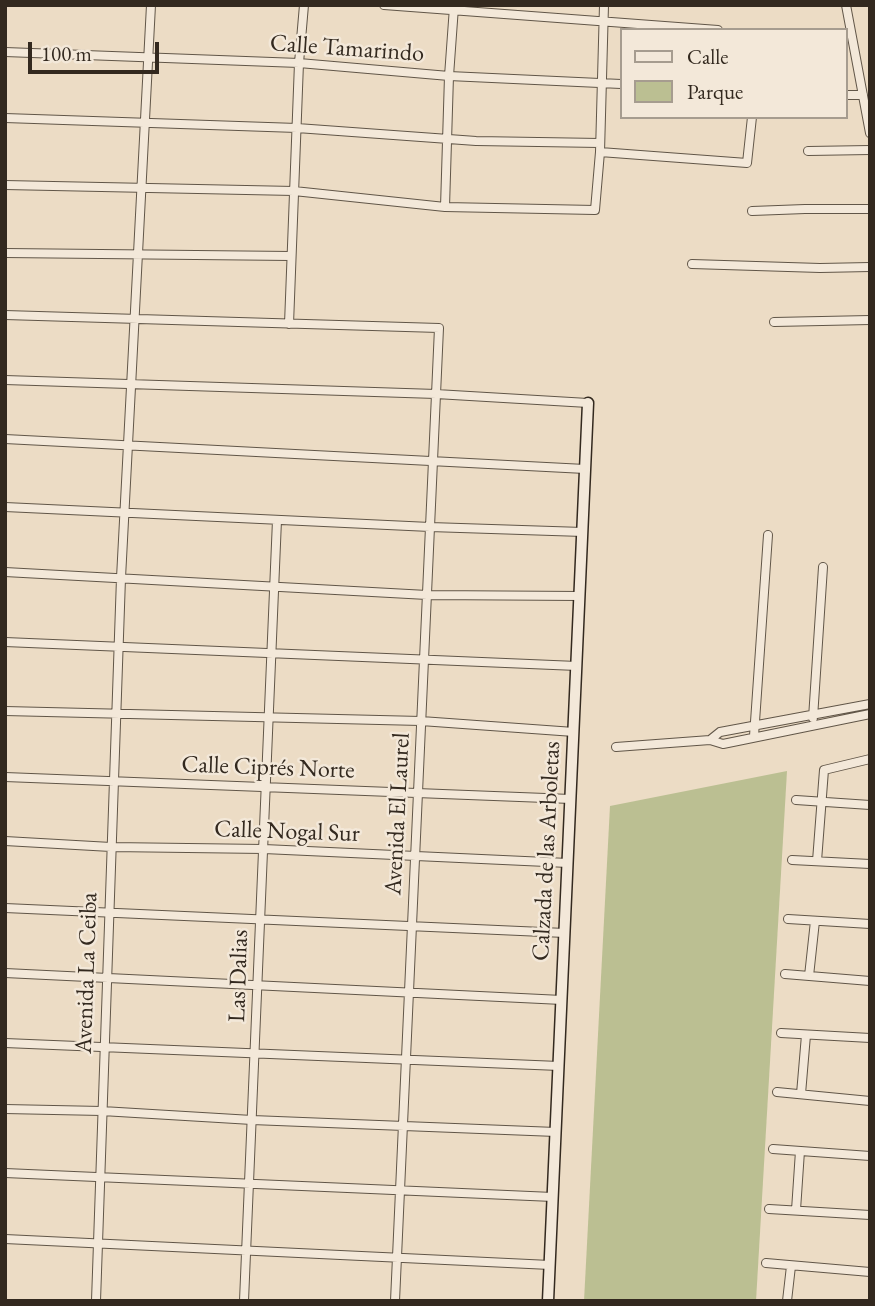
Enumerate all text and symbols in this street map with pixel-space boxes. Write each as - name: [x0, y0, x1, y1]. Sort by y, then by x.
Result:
- scale bar: [32, 28, 163, 72]
- legend: [620, 28, 847, 119]
- street label: Calle Tamarindo: [269, 29, 425, 69]
- text: 100 m: [41, 40, 92, 67]
- text: Calle: [687, 43, 729, 70]
- text: Parque: [687, 78, 743, 105]
- street label: Avenida El Laurel: [379, 732, 417, 896]
- street label: Calzada de las Arboletas: [527, 740, 567, 962]
- street label: Calle Ciprés Norte: [181, 751, 355, 785]
- street label: Calle Nogal Sur: [214, 815, 360, 849]
- street label: Avenida La Ceiba: [70, 892, 104, 1054]
- street label: Las Dalias: [223, 929, 255, 1023]

